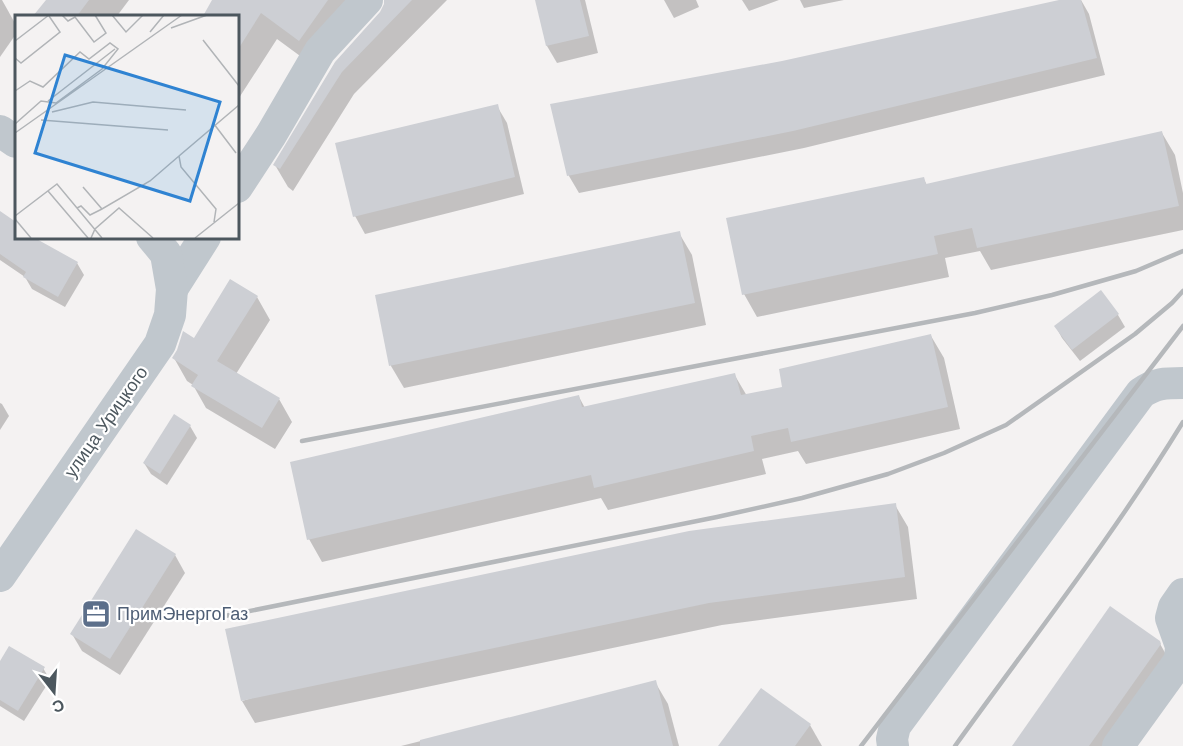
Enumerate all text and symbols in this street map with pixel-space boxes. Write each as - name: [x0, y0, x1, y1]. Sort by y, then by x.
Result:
- inset map: [15, 15, 238, 238]
- street label: улица Урицкого: [59, 362, 152, 481]
- office icon: ПримЭнергоГаз: [80, 598, 112, 630]
- place label: ПримЭнергоГаз: [117, 603, 248, 624]
- north arrow: [24, 662, 84, 722]
- text: С: [50, 695, 67, 717]

